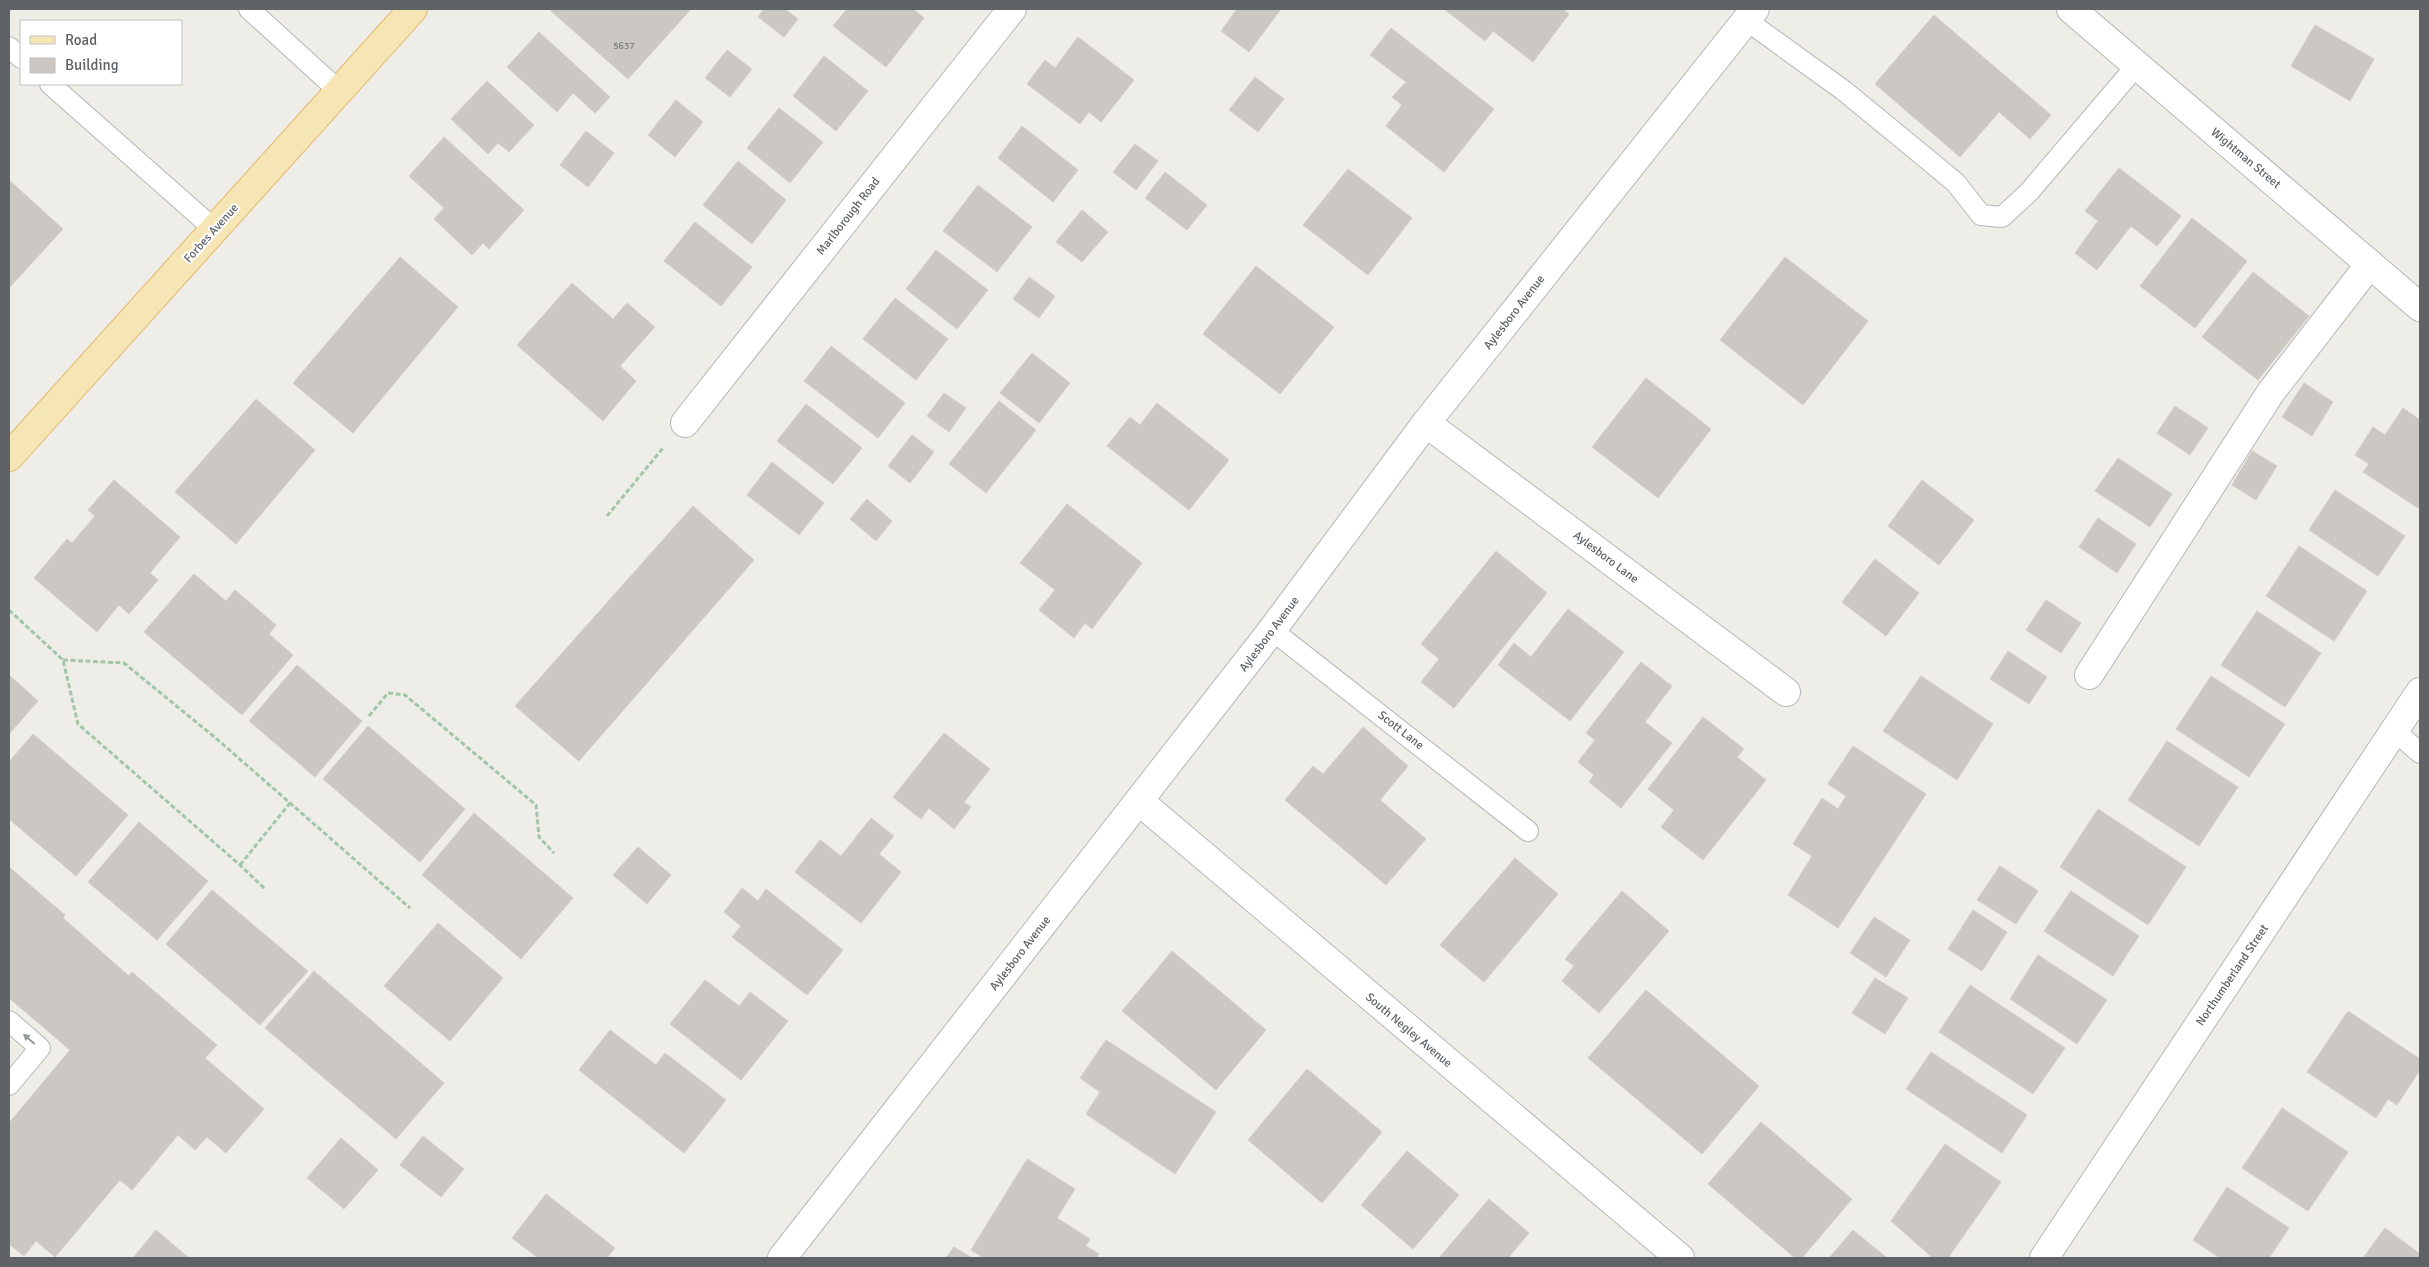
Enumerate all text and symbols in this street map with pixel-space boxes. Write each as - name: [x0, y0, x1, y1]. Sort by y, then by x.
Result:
- legend: [20, 20, 182, 85]
- text: Road: [65, 31, 97, 49]
- house number: 5637: [613, 40, 635, 52]
- text: Building: [65, 56, 119, 74]
- street label: Wightman Street: [2208, 125, 2284, 192]
- street label: Marlborough Road: [813, 174, 883, 258]
- street label: Forbes Avenue: [181, 201, 242, 266]
- street label: Aylesboro Avenue: [1481, 272, 1548, 353]
- street label: Aylesboro Lane: [1570, 528, 1641, 587]
- street label: Aylesboro Avenue: [1236, 594, 1303, 675]
- street label: Scott Lane: [1375, 708, 1427, 753]
- street label: Aylesboro Avenue: [987, 913, 1054, 994]
- street label: Northumberland Street: [2193, 922, 2272, 1029]
- street label: South Negley Avenue: [1362, 990, 1455, 1071]
- one-way arrow: [24, 1033, 36, 1045]

